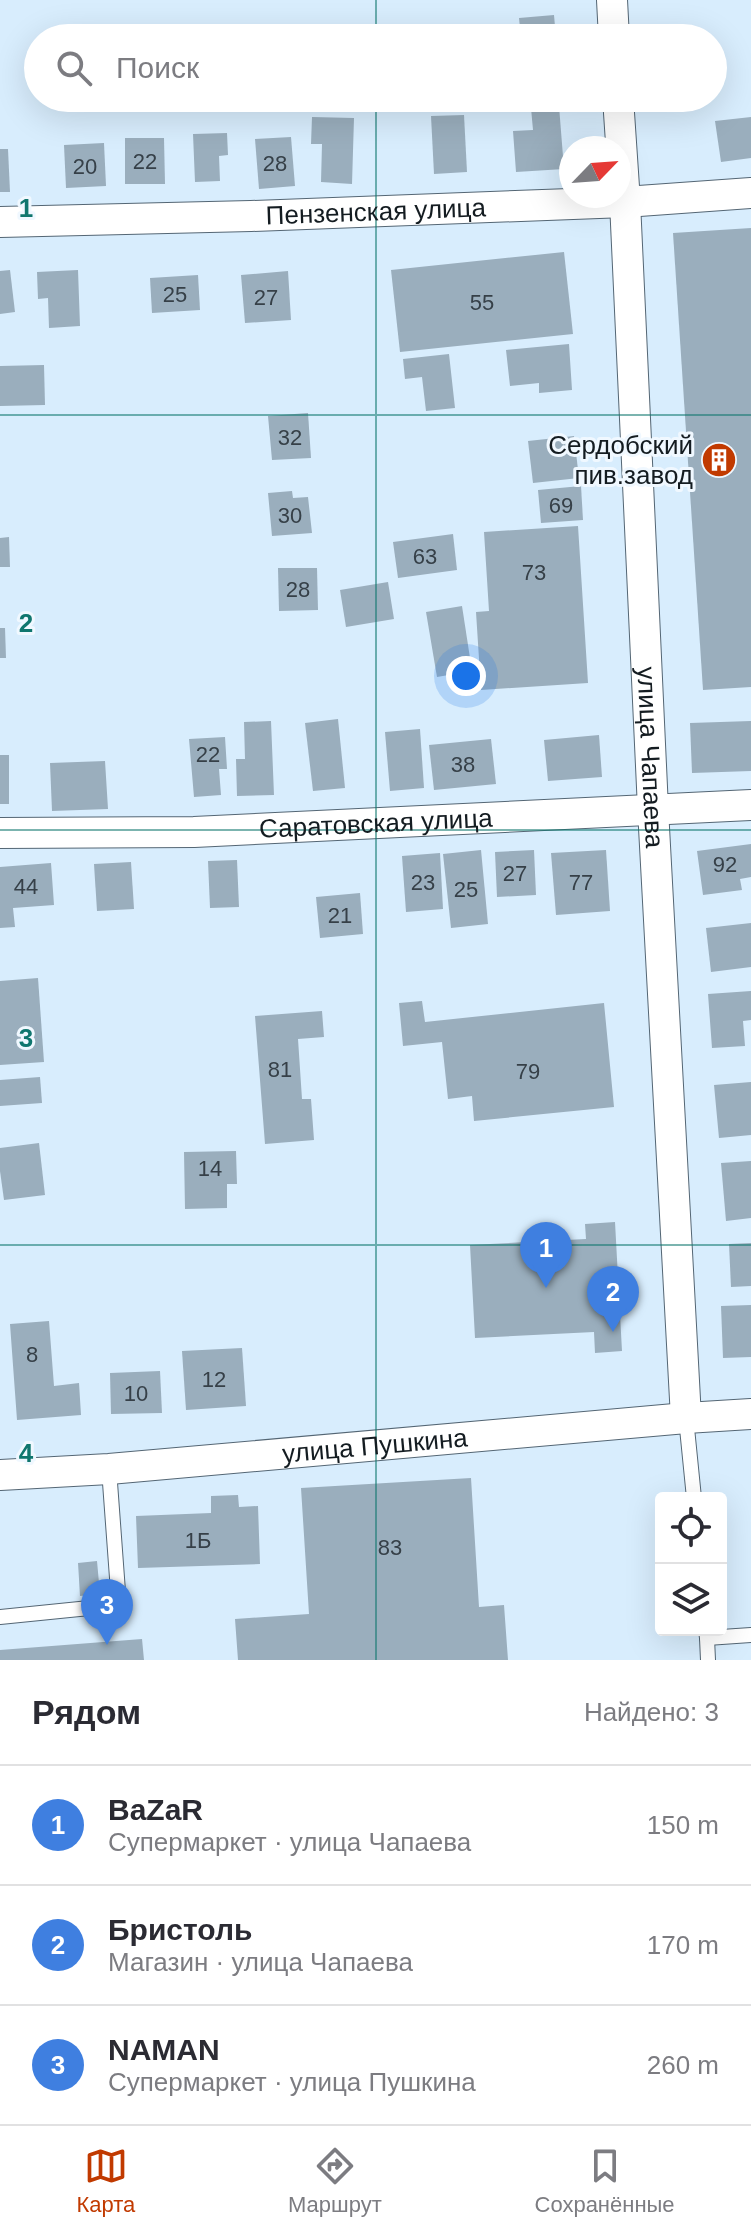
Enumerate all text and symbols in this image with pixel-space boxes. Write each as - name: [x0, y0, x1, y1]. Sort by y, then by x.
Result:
- search box: [24, 24, 727, 112]
- icon: search: [52, 46, 96, 90]
- text: Поиск: [116, 51, 199, 84]
- north arrow: [559, 136, 631, 208]
- house number: 22: [133, 149, 157, 174]
- house number: 28: [263, 151, 287, 176]
- house number: 20: [73, 154, 97, 179]
- street label: Пензенская улица: [265, 192, 487, 230]
- text: 1: [19, 193, 33, 223]
- house number: 25: [163, 282, 187, 307]
- house number: 27: [254, 285, 278, 310]
- house number: 55: [470, 290, 494, 315]
- house number: 32: [278, 425, 302, 450]
- place label: Сердобский пив.завод: [548, 430, 693, 490]
- building icon: Сердобский пив.завод: [700, 441, 738, 479]
- house number: 69: [549, 493, 573, 518]
- house number: 30: [278, 503, 302, 528]
- house number: 63: [413, 544, 437, 569]
- house number: 73: [522, 560, 546, 585]
- house number: 28: [286, 577, 310, 602]
- text: 2: [19, 608, 33, 638]
- your location: [446, 656, 486, 696]
- street label: улица Чапаева: [631, 666, 670, 849]
- house number: 22: [196, 742, 220, 767]
- house number: 38: [451, 752, 475, 777]
- street label: Саратовская улица: [258, 803, 494, 844]
- house number: 92: [713, 852, 737, 877]
- house number: 27: [503, 861, 527, 886]
- house number: 23: [411, 870, 435, 895]
- house number: 77: [569, 870, 593, 895]
- house number: 44: [14, 874, 38, 899]
- house number: 25: [454, 877, 478, 902]
- house number: 21: [328, 903, 352, 928]
- text: 3: [19, 1023, 33, 1053]
- house number: 81: [268, 1057, 292, 1082]
- house number: 79: [516, 1059, 540, 1084]
- house number: 14: [198, 1156, 222, 1181]
- pin: 1: [520, 1222, 572, 1288]
- pin: 2: [587, 1266, 639, 1332]
- house number: 8: [26, 1342, 38, 1367]
- house number: 12: [202, 1367, 226, 1392]
- house number: 10: [124, 1381, 148, 1406]
- street label: улица Пушкина: [281, 1422, 469, 1469]
- text: 4: [19, 1438, 34, 1468]
- map controls: [655, 1492, 727, 1636]
- button: locate: [655, 1492, 727, 1564]
- house number: 1Б: [185, 1528, 211, 1553]
- house number: 83: [378, 1535, 402, 1560]
- button: layers: [655, 1564, 727, 1636]
- pin: 3: [81, 1579, 133, 1645]
- text: Рядом: [32, 1693, 141, 1731]
- text: Найдено: 3: [584, 1697, 719, 1727]
- text: BaZaR: [108, 1793, 203, 1826]
- text: 1: [51, 1810, 65, 1840]
- text: 150 m: [647, 1810, 719, 1840]
- text: Супермаркет · улица Чапаева: [108, 1827, 471, 1857]
- text: Бристоль: [108, 1913, 252, 1946]
- text: 2: [51, 1930, 65, 1960]
- text: 170 m: [647, 1930, 719, 1960]
- text: Магазин · улица Чапаева: [108, 1947, 413, 1977]
- text: NAMAN: [108, 2033, 220, 2066]
- text: 3: [51, 2050, 65, 2080]
- text: 260 m: [647, 2050, 719, 2080]
- text: Супермаркет · улица Пушкина: [108, 2067, 476, 2097]
- tab: Карта: [76, 2144, 135, 2218]
- tab: Маршрут: [288, 2144, 382, 2218]
- tab: Сохранённые: [535, 2144, 675, 2218]

